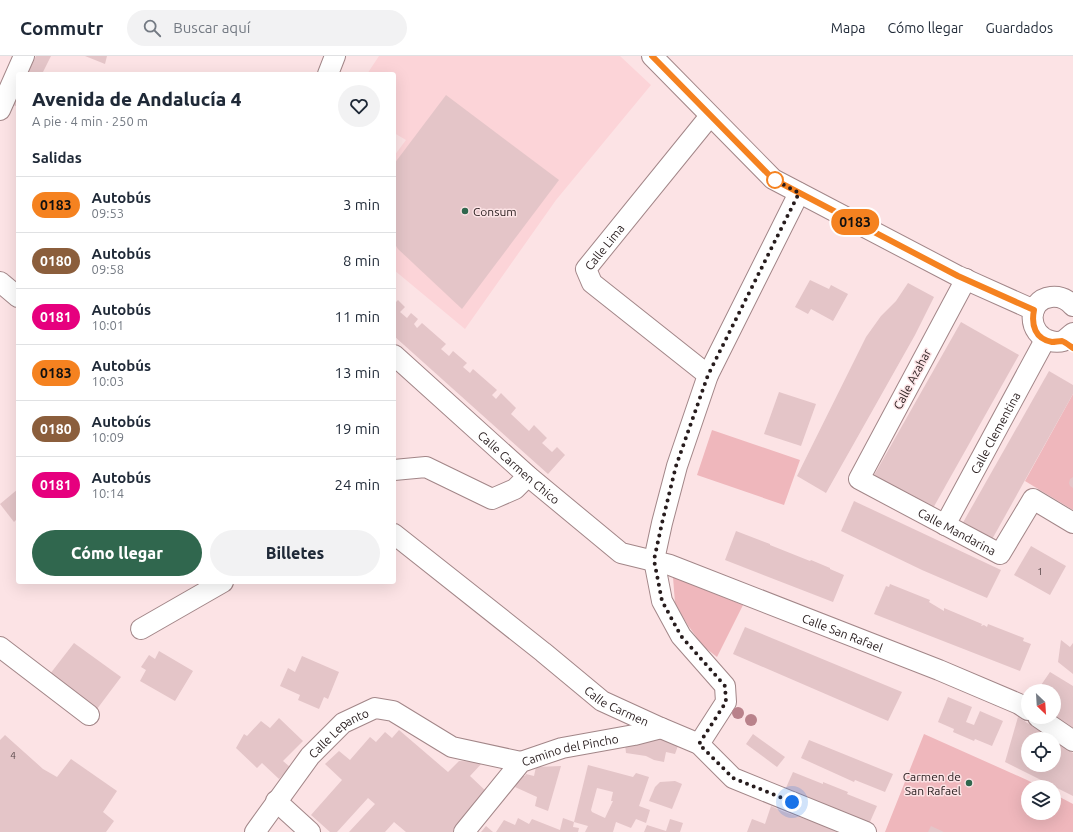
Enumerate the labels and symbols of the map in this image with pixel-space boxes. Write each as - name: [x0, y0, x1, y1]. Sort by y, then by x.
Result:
- unlabelled marker: [766, 171, 784, 189]
- place label: Consum: [473, 205, 517, 218]
- marker: Consum: [460, 206, 470, 216]
- line badge: 0183: [827, 209, 883, 235]
- street label: Calle Lima: [582, 221, 626, 272]
- street label: Calle Azahar: [891, 346, 934, 411]
- street label: Calle Clementina: [968, 390, 1022, 476]
- street label: Calle Carmen Chico: [476, 428, 562, 506]
- street label: Calle Mandarina: [916, 505, 998, 557]
- house number: 1: [1037, 566, 1043, 577]
- street label: Calle San Rafael: [800, 611, 885, 654]
- street label: Calle Carmen: [582, 683, 651, 728]
- north arrow: [1021, 684, 1061, 724]
- street label: Calle Lepanto: [306, 705, 371, 760]
- street label: Camino del Pincho: [520, 731, 619, 768]
- house number: 4: [10, 750, 16, 761]
- place label: Carmen de San Rafael: [903, 770, 961, 797]
- marker: Carmen de San Rafael: [964, 778, 974, 788]
- your location: [782, 792, 802, 812]

